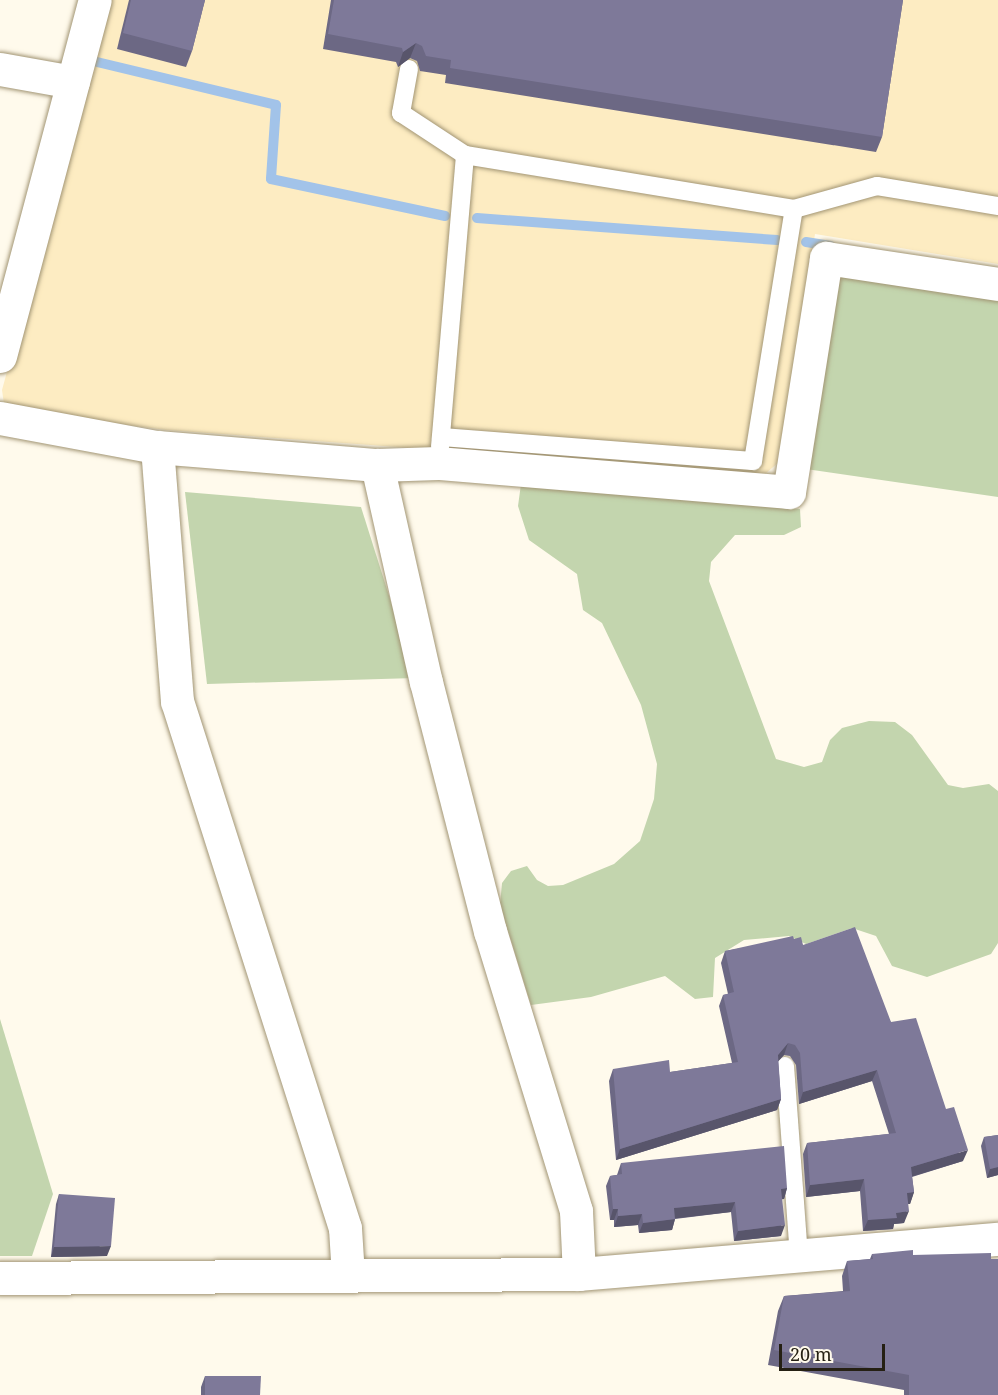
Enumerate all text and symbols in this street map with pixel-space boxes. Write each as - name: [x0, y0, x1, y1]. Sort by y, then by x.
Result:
- scale bar: [782, 1332, 888, 1370]
- text: 20 m: [790, 1342, 832, 1366]

